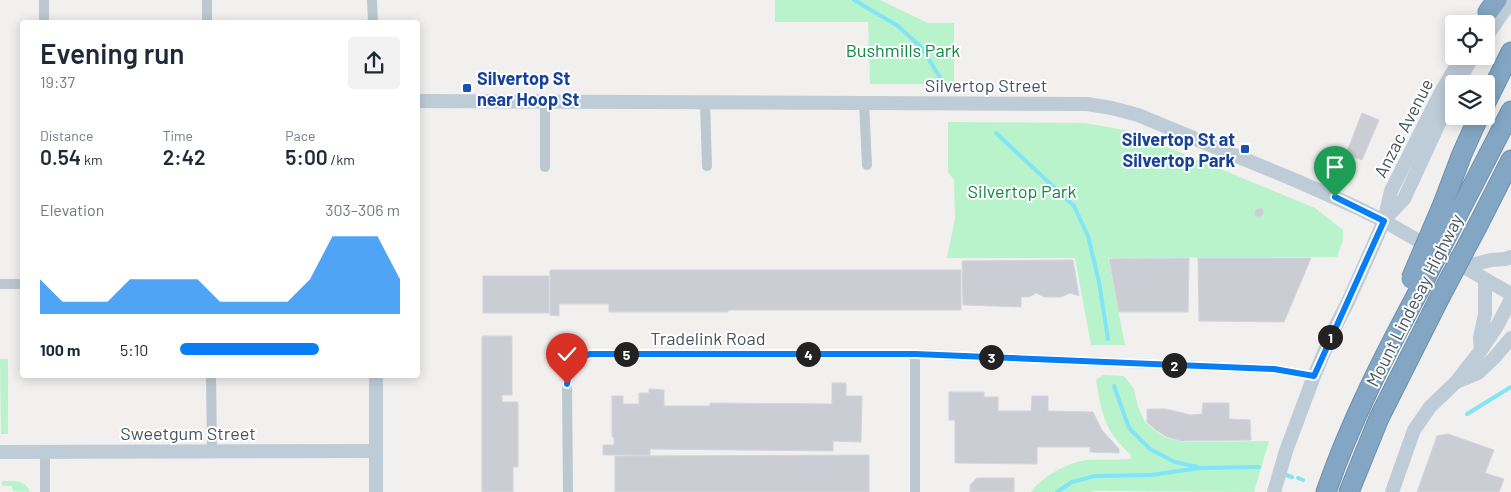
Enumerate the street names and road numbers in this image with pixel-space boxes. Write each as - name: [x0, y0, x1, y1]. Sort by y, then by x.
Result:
- street label: Silvertop Street: [925, 74, 1047, 96]
- street label: Anzac Avenue: [1369, 75, 1437, 181]
- street label: Mount Lindesay Highway: [1361, 210, 1467, 390]
- street label: Tradelink Road: [650, 327, 766, 349]
- street label: Sweetgum Street: [120, 422, 256, 444]

